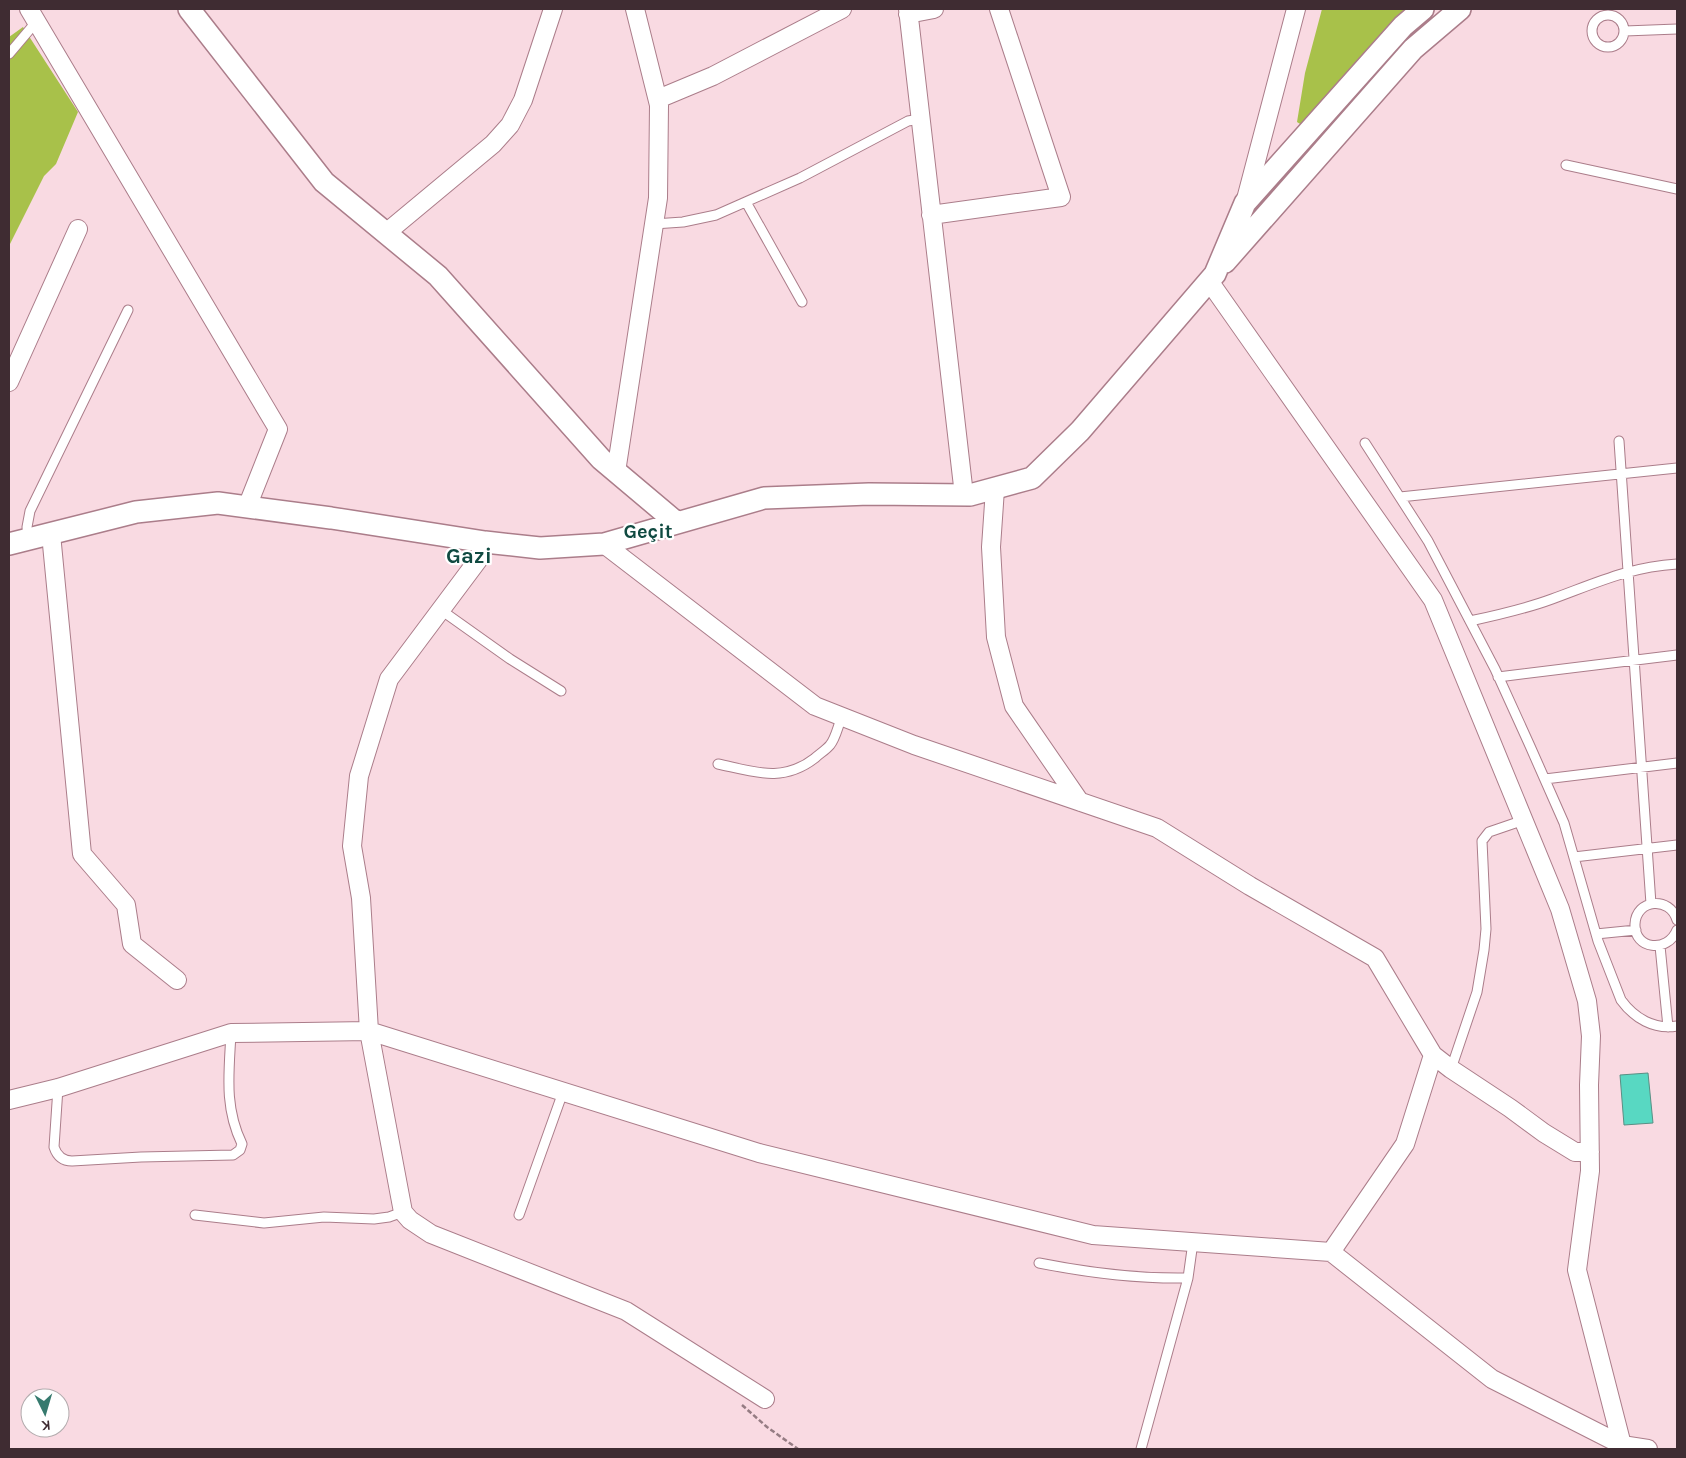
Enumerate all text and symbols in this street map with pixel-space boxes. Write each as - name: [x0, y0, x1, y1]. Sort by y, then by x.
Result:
- district label: Geçit: [623, 520, 673, 543]
- district label: Gazi: [446, 543, 492, 569]
- north arrow: [20, 1388, 70, 1438]
- text: K: [40, 1417, 51, 1434]

